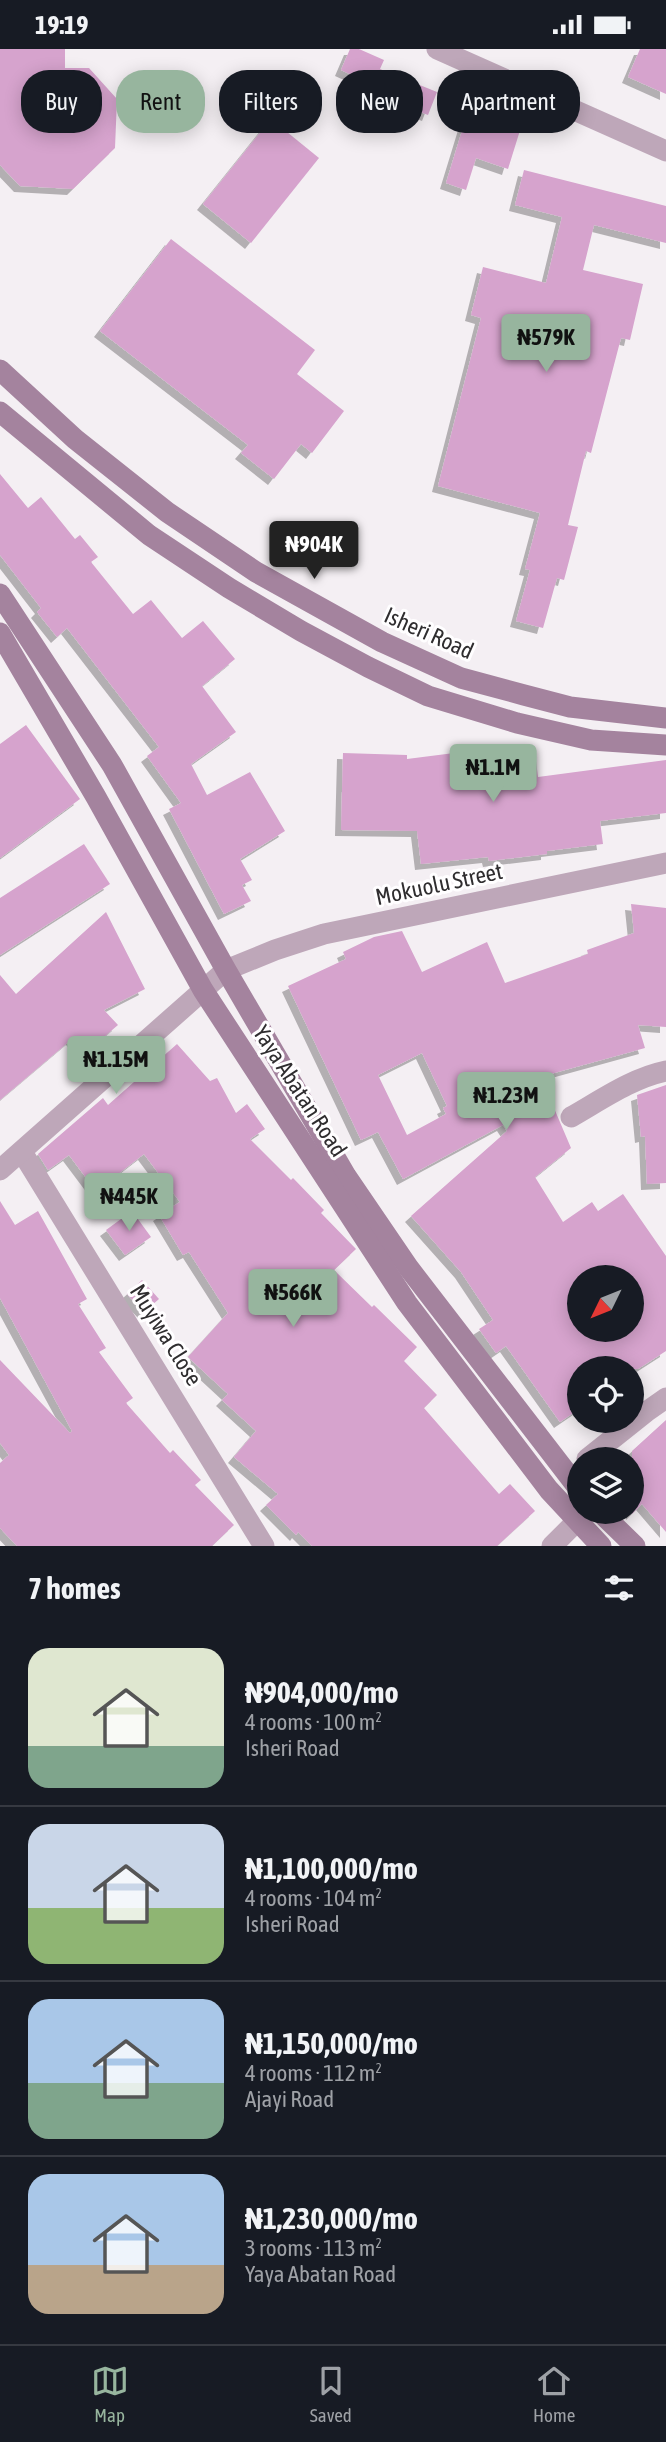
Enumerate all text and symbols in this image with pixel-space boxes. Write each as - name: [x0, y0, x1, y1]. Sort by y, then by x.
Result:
- text: 19:19: [35, 10, 89, 40]
- chip: Buy: [21, 70, 102, 133]
- chip: Rent: [116, 70, 205, 133]
- chip: Filters: [219, 70, 322, 133]
- chip: New: [336, 70, 423, 133]
- chip: Apartment: [437, 70, 580, 133]
- pin: ₦579K: [497, 315, 595, 374]
- text: ₦579K: [517, 324, 575, 350]
- pin: ₦904K: [265, 521, 363, 581]
- text: ₦904K: [285, 531, 343, 557]
- street label: Isheri Road: [380, 602, 478, 664]
- pin: ₦1.1M: [444, 745, 542, 804]
- text: ₦1.1M: [466, 754, 520, 780]
- street label: Mokuolu Street: [373, 858, 505, 910]
- street label: Yaya Abatan Road: [248, 1021, 352, 1161]
- pin: ₦1.15M: [59, 1037, 173, 1096]
- text: ₦1.15M: [83, 1046, 149, 1072]
- pin: ₦1.23M: [449, 1073, 563, 1132]
- text: ₦1.23M: [473, 1082, 539, 1108]
- pin: ₦445K: [80, 1173, 178, 1233]
- text: ₦445K: [100, 1183, 158, 1209]
- north arrow: [567, 1265, 644, 1342]
- map controls: [567, 1265, 644, 1524]
- pin: ₦566K: [244, 1269, 342, 1329]
- text: ₦566K: [264, 1279, 322, 1305]
- street label: Muyiwa Close: [125, 1280, 207, 1390]
- button: locate: [567, 1356, 644, 1433]
- button: layers: [567, 1447, 644, 1524]
- icon: filters: [600, 1569, 638, 1607]
- text: 7 homes: [28, 1571, 121, 1605]
- text: ₦904,000/mo: [245, 1675, 398, 1709]
- icon: home: [84, 1676, 168, 1760]
- text: 4 rooms · 100 m²: [245, 1709, 382, 1735]
- text: Isheri Road: [245, 1735, 340, 1761]
- text: ₦1,100,000/mo: [245, 1851, 418, 1885]
- icon: home: [84, 1852, 168, 1936]
- text: 4 rooms · 104 m²: [245, 1885, 382, 1911]
- text: Isheri Road: [245, 1911, 340, 1937]
- text: ₦1,150,000/mo: [245, 2026, 418, 2060]
- icon: home: [84, 2027, 168, 2111]
- text: 4 rooms · 112 m²: [245, 2060, 382, 2086]
- text: Ajayi Road: [245, 2086, 334, 2112]
- text: ₦1,230,000/mo: [245, 2201, 418, 2235]
- icon: home: [84, 2202, 168, 2286]
- text: 3 rooms · 113 m²: [245, 2235, 382, 2261]
- text: Yaya Abatan Road: [245, 2261, 396, 2287]
- tab: Map: [91, 2362, 129, 2426]
- tab: Saved: [310, 2362, 352, 2426]
- tab: Home: [533, 2362, 575, 2426]

